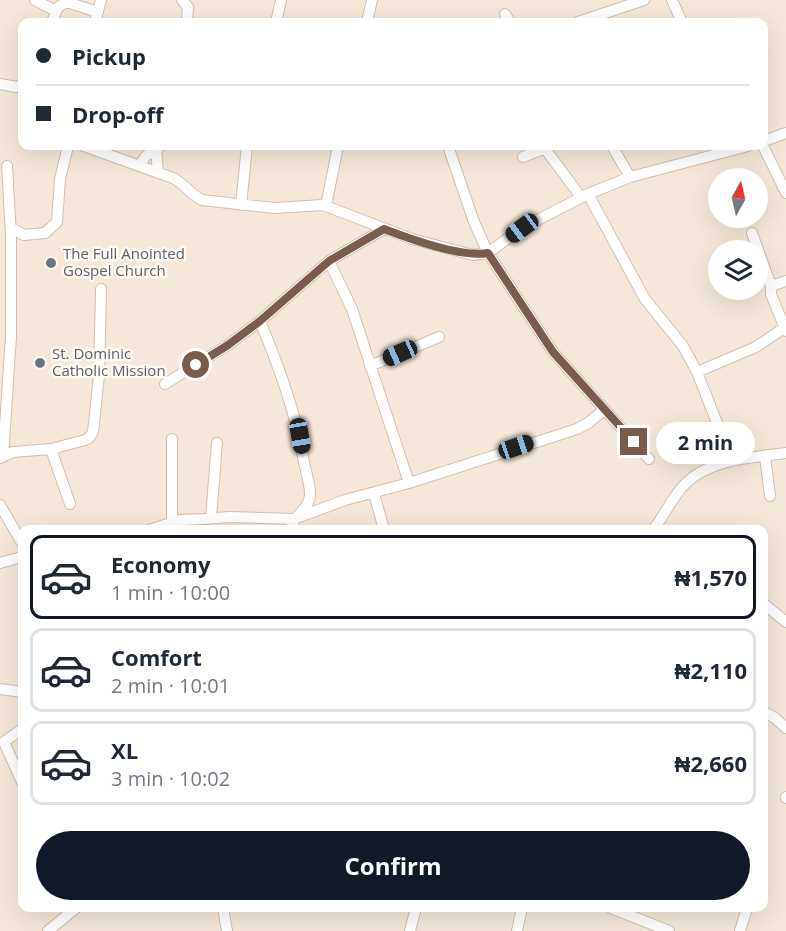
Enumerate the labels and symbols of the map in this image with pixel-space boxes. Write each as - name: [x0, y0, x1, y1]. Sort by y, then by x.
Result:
- north arrow: [708, 168, 768, 228]
- car: [502, 210, 542, 246]
- place label: The Full Anointed Gospel Church: [63, 243, 185, 280]
- marker: The Full Anointed Gospel Church: [44, 256, 58, 270]
- car: [380, 337, 420, 369]
- place label: St. Dominic Catholic Mission: [52, 343, 166, 380]
- route start: [182, 351, 209, 378]
- marker: St. Dominic Catholic Mission: [33, 356, 47, 370]
- car: [288, 417, 312, 455]
- callout: 2 min: [655, 421, 754, 463]
- route end: [620, 428, 647, 455]
- car: [496, 433, 536, 461]

